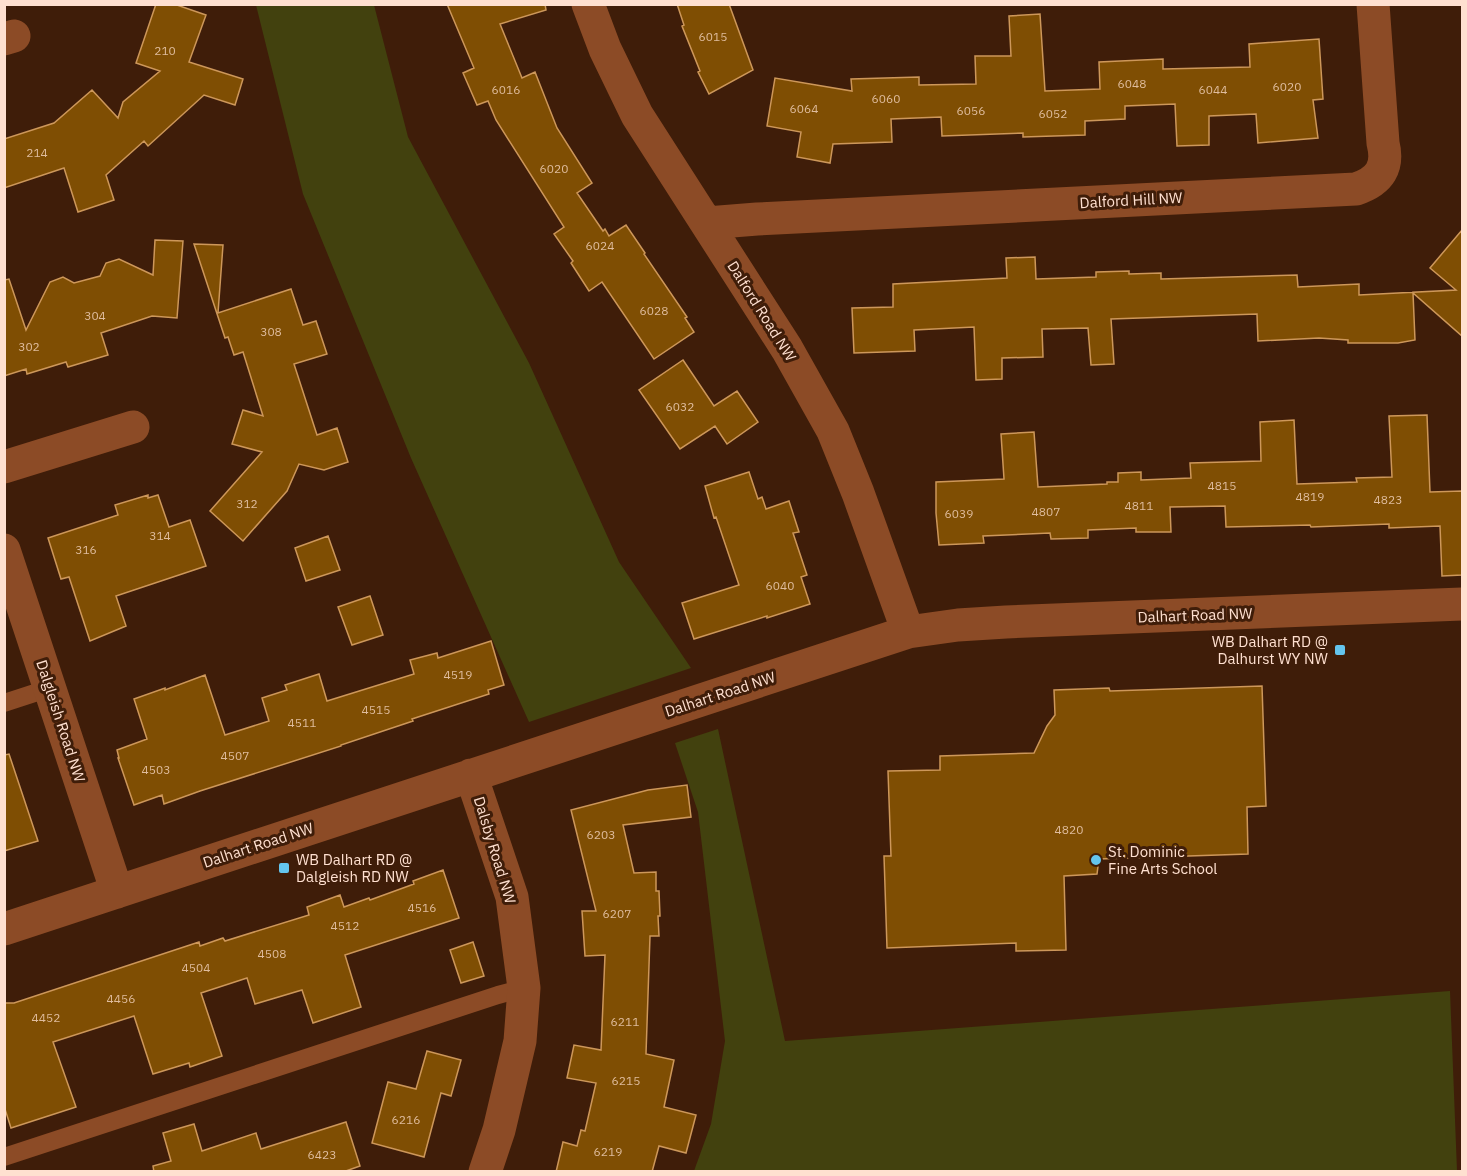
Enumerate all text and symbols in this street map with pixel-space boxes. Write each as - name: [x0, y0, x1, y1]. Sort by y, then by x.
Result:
- house number: 6015: [699, 29, 727, 44]
- house number: 210: [154, 43, 176, 58]
- house number: 6048: [1118, 76, 1146, 91]
- house number: 6020: [1273, 79, 1301, 94]
- house number: 6016: [492, 82, 520, 97]
- house number: 6044: [1199, 82, 1227, 97]
- house number: 6060: [872, 91, 900, 106]
- house number: 6064: [790, 101, 818, 116]
- house number: 6056: [957, 103, 985, 118]
- house number: 6052: [1039, 106, 1067, 121]
- house number: 214: [26, 145, 48, 160]
- house number: 6020: [540, 161, 568, 176]
- street label: Dalford Hill NW: [1079, 188, 1184, 212]
- house number: 6024: [586, 238, 614, 253]
- street label: Dalford Road NW: [723, 257, 801, 365]
- house number: 6028: [640, 303, 668, 318]
- house number: 304: [84, 308, 106, 323]
- house number: 308: [260, 324, 282, 339]
- house number: 302: [18, 339, 40, 354]
- house number: 6032: [666, 399, 694, 414]
- house number: 4815: [1208, 478, 1236, 493]
- house number: 4819: [1296, 489, 1324, 504]
- house number: 4823: [1374, 492, 1402, 507]
- house number: 312: [236, 496, 258, 511]
- house number: 4811: [1125, 498, 1153, 513]
- house number: 4807: [1032, 504, 1060, 519]
- house number: 6039: [945, 506, 973, 521]
- house number: 314: [149, 528, 171, 543]
- house number: 316: [75, 542, 97, 557]
- house number: 6040: [766, 578, 794, 593]
- street label: Dalhart Road NW: [1137, 603, 1253, 627]
- place label: WB Dalhart RD @ Dalhurst WY NW: [1212, 632, 1329, 668]
- marker: WB Dalhart RD @ Dalhurst WY NW: [1333, 643, 1347, 657]
- street label: Dalgleish Road NW: [32, 657, 90, 785]
- house number: 4519: [444, 667, 472, 682]
- street label: Dalhart Road NW: [662, 667, 778, 721]
- house number: 4515: [362, 702, 390, 717]
- house number: 4511: [288, 715, 316, 730]
- house number: 4507: [221, 748, 249, 763]
- house number: 4503: [142, 762, 170, 777]
- street label: Dalsby Road NW: [470, 794, 521, 907]
- street label: Dalhart Road NW: [200, 818, 316, 872]
- house number: 4820: [1055, 822, 1083, 837]
- house number: 6203: [587, 827, 615, 842]
- place label: St. Dominic Fine Arts School: [1108, 842, 1217, 878]
- place label: WB Dalhart RD @ Dalgleish RD NW: [296, 850, 412, 886]
- marker: St. Dominic Fine Arts School: [1089, 853, 1103, 867]
- marker: WB Dalhart RD @ Dalgleish RD NW: [277, 861, 291, 875]
- house number: 4516: [408, 900, 436, 915]
- house number: 6207: [603, 906, 631, 921]
- house number: 4512: [331, 918, 359, 933]
- house number: 4508: [258, 946, 286, 961]
- house number: 4504: [182, 960, 210, 975]
- house number: 4456: [107, 991, 135, 1006]
- house number: 4452: [32, 1010, 60, 1025]
- house number: 6211: [611, 1014, 639, 1029]
- house number: 6215: [612, 1073, 640, 1088]
- house number: 6216: [392, 1112, 420, 1127]
- house number: 6219: [594, 1144, 622, 1159]
- house number: 6423: [308, 1147, 336, 1162]

